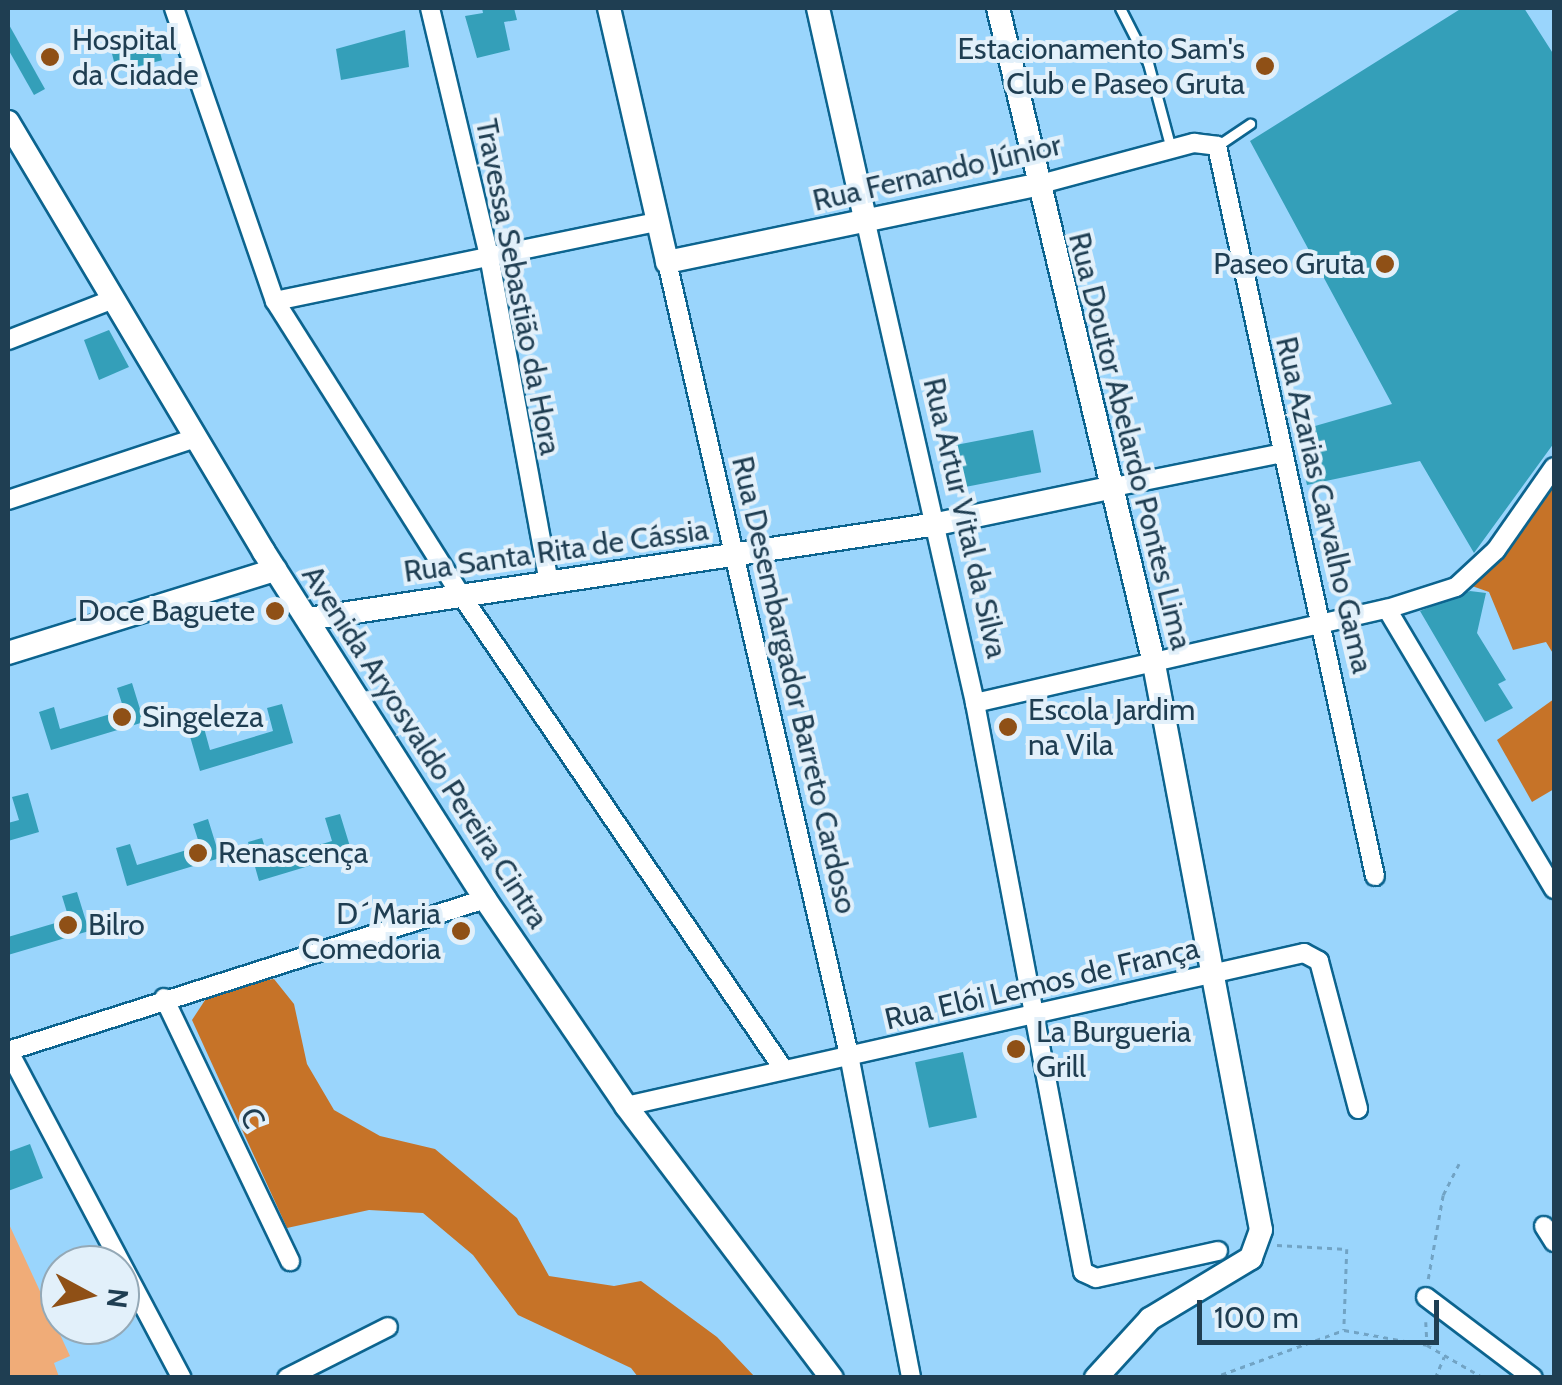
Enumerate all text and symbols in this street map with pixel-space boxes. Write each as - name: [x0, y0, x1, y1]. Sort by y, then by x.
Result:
- place label: Hospital da Cidade: [72, 22, 199, 92]
- place label: Estacionamento Sam's Club e Paseo Gruta: [958, 31, 1245, 102]
- marker: Hospital da Cidade: [37, 44, 63, 70]
- marker: Estacionamento Sam's Club e Paseo Gruta: [1254, 55, 1276, 77]
- street label: Travessa Sebastião da Hora: [468, 116, 568, 458]
- street label: Rua Fernando Júnior: [809, 127, 1065, 219]
- street label: Rua Doutor Abelardo Pontes Lima: [1061, 229, 1199, 653]
- place label: Paseo Gruta: [1213, 246, 1365, 282]
- marker: Paseo Gruta: [1374, 253, 1396, 275]
- street label: Rua Azarias Carvalho Gama: [1268, 333, 1380, 677]
- street label: Rua Artur Vital da Silva: [915, 374, 1015, 662]
- street label: Rua Desembargador Barreto Cardoso: [724, 453, 864, 917]
- street label: Rua Santa Rita de Cássia: [401, 512, 711, 590]
- street label: Avenida Aryosvaldo Pereira Cintra: [294, 559, 556, 935]
- place label: Doce Baguete: [78, 593, 255, 629]
- marker: Doce Baguete: [264, 600, 286, 622]
- place label: Escola Jardim na Vila: [1028, 692, 1195, 762]
- place label: Singeleza: [142, 699, 264, 735]
- marker: Singeleza: [111, 706, 133, 728]
- marker: Escola Jardim na Vila: [997, 716, 1019, 738]
- place label: Renascença: [218, 835, 368, 871]
- marker: Renascença: [187, 842, 209, 864]
- place label: D´Maria Comedoria: [301, 896, 441, 966]
- place label: Bilro: [88, 907, 145, 943]
- marker: Bilro: [57, 914, 79, 936]
- marker: D´Maria Comedoria: [450, 920, 472, 942]
- street label: Rua Elói Lemos de França: [881, 930, 1203, 1038]
- place label: La Burgueria Grill: [1036, 1014, 1191, 1084]
- marker: La Burgueria Grill: [1005, 1038, 1027, 1060]
- street label: C: [232, 1102, 272, 1134]
- north arrow: [40, 1245, 140, 1345]
- scale bar: [1202, 1280, 1444, 1342]
- text: N: [100, 1287, 136, 1310]
- text: 100 m: [1214, 1299, 1299, 1336]

